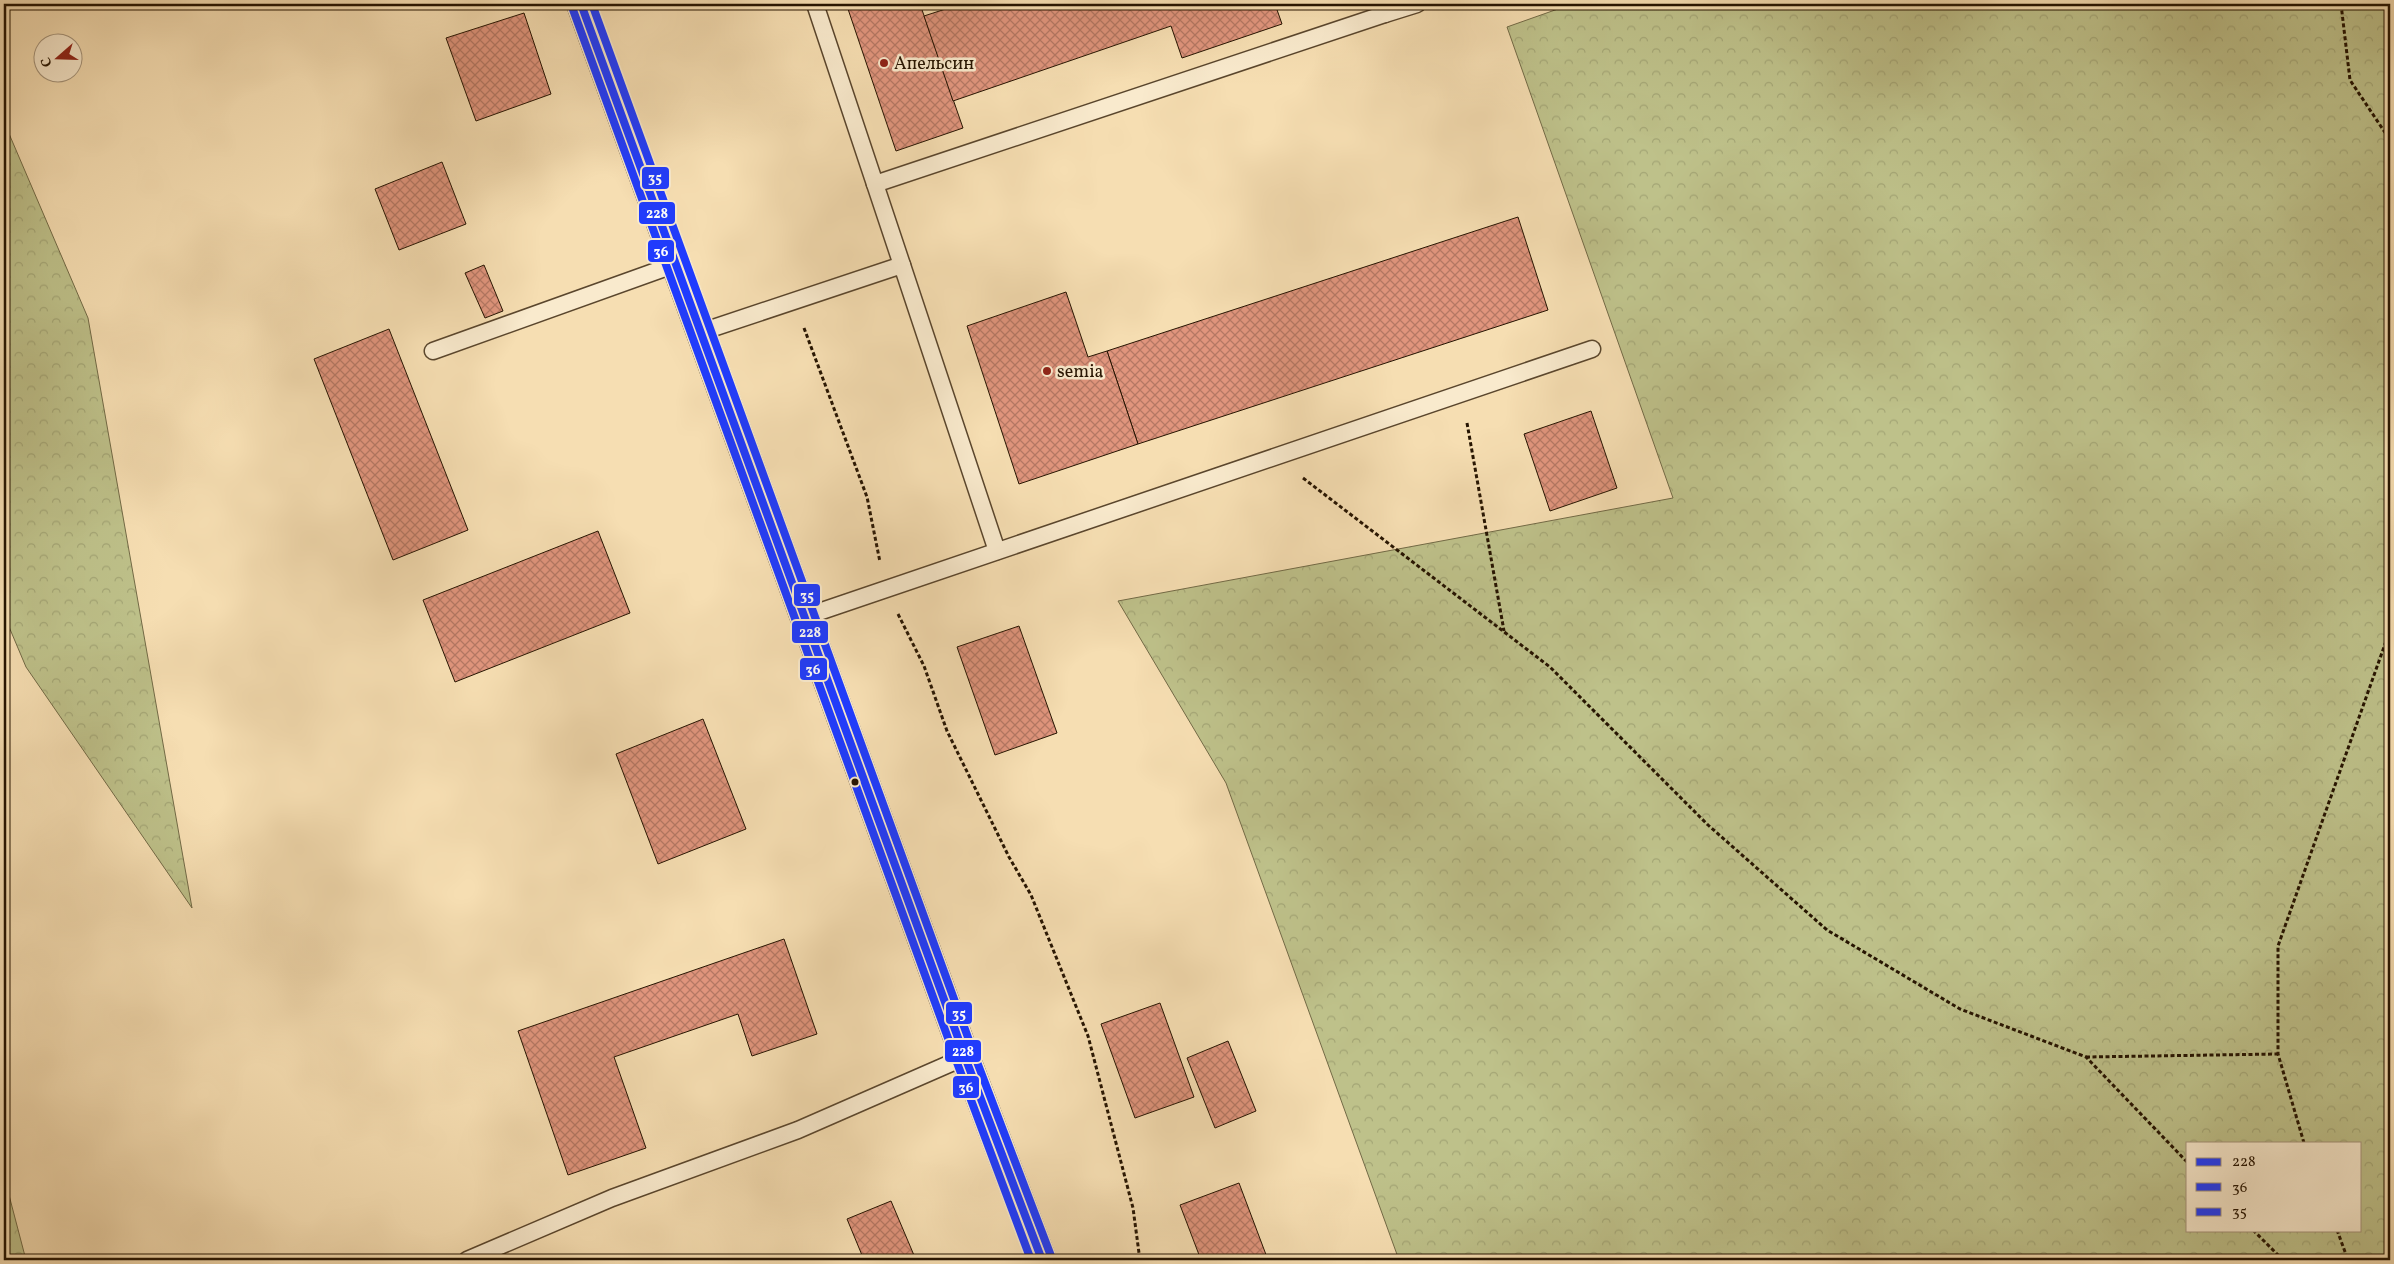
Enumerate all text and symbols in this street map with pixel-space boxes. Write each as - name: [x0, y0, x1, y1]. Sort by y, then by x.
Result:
- north arrow: [32, 32, 82, 82]
- place label: Апельсин: [894, 52, 974, 77]
- text: С: [37, 54, 58, 69]
- marker: Апельсин: [878, 57, 890, 69]
- line badge: 35: [641, 166, 670, 190]
- text: 35: [648, 169, 662, 188]
- line badge: 228: [638, 201, 676, 225]
- text: 228: [646, 205, 668, 224]
- line badge: 36: [647, 239, 675, 263]
- text: 36: [654, 243, 669, 262]
- place label: semia: [1057, 360, 1104, 385]
- marker: semia: [1041, 365, 1053, 377]
- line badge: 35: [793, 583, 821, 607]
- text: 35: [800, 587, 814, 606]
- line badge: 228: [791, 620, 829, 644]
- text: 228: [799, 624, 821, 643]
- line badge: 36: [799, 657, 828, 681]
- text: 36: [806, 661, 821, 680]
- unlabelled marker: [850, 777, 860, 787]
- line badge: 35: [945, 1001, 973, 1025]
- text: 35: [952, 1005, 966, 1024]
- line badge: 228: [944, 1039, 982, 1063]
- text: 228: [952, 1043, 974, 1062]
- line badge: 36: [952, 1075, 980, 1099]
- text: 36: [959, 1079, 974, 1098]
- legend: [2186, 1142, 2362, 1232]
- text: 228: [2232, 1152, 2256, 1173]
- text: 36: [2232, 1178, 2247, 1199]
- text: 35: [2232, 1202, 2247, 1223]

